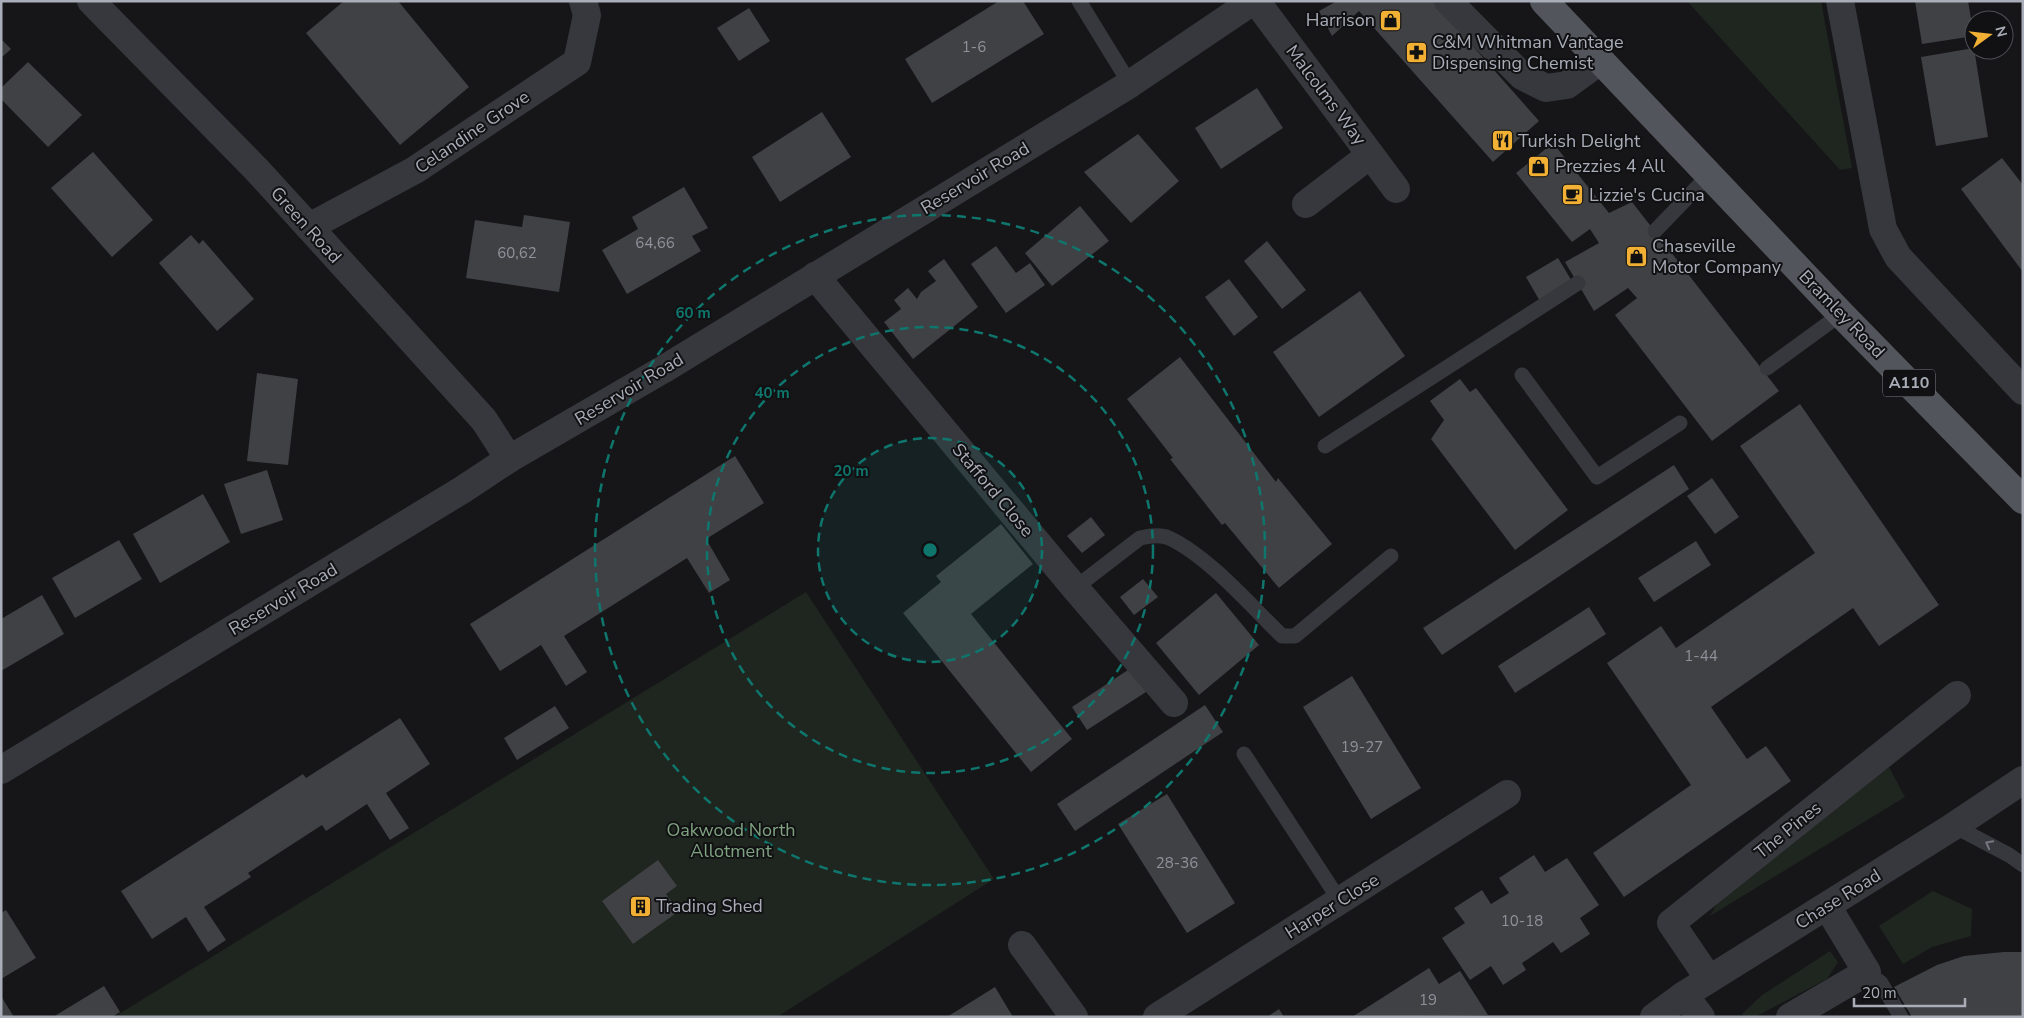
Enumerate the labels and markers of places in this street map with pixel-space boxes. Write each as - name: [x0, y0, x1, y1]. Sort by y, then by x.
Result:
- place label: Harrison: [1306, 8, 1375, 32]
- shop icon: Harrison: [1379, 8, 1403, 32]
- place label: C&M Whitman Vantage Dispensing Chemist: [1432, 30, 1624, 75]
- pharmacy icon: C&M Whitman Vantage Dispensing Chemist: [1404, 40, 1428, 64]
- restaurant icon: Turkish Delight: [1490, 129, 1514, 153]
- place label: Turkish Delight: [1518, 129, 1641, 153]
- shop icon: Prezzies 4 All: [1527, 154, 1551, 178]
- place label: Prezzies 4 All: [1555, 154, 1666, 178]
- cafe icon: Lizzie's Cucina: [1561, 183, 1585, 207]
- place label: Lizzie's Cucina: [1589, 183, 1705, 207]
- place label: Chaseville Motor Company: [1652, 234, 1782, 279]
- shop icon: Chaseville Motor Company: [1624, 244, 1648, 268]
- centre of rings: [921, 541, 939, 559]
- building icon: Trading Shed: [628, 894, 652, 918]
- place label: Trading Shed: [656, 894, 763, 918]

